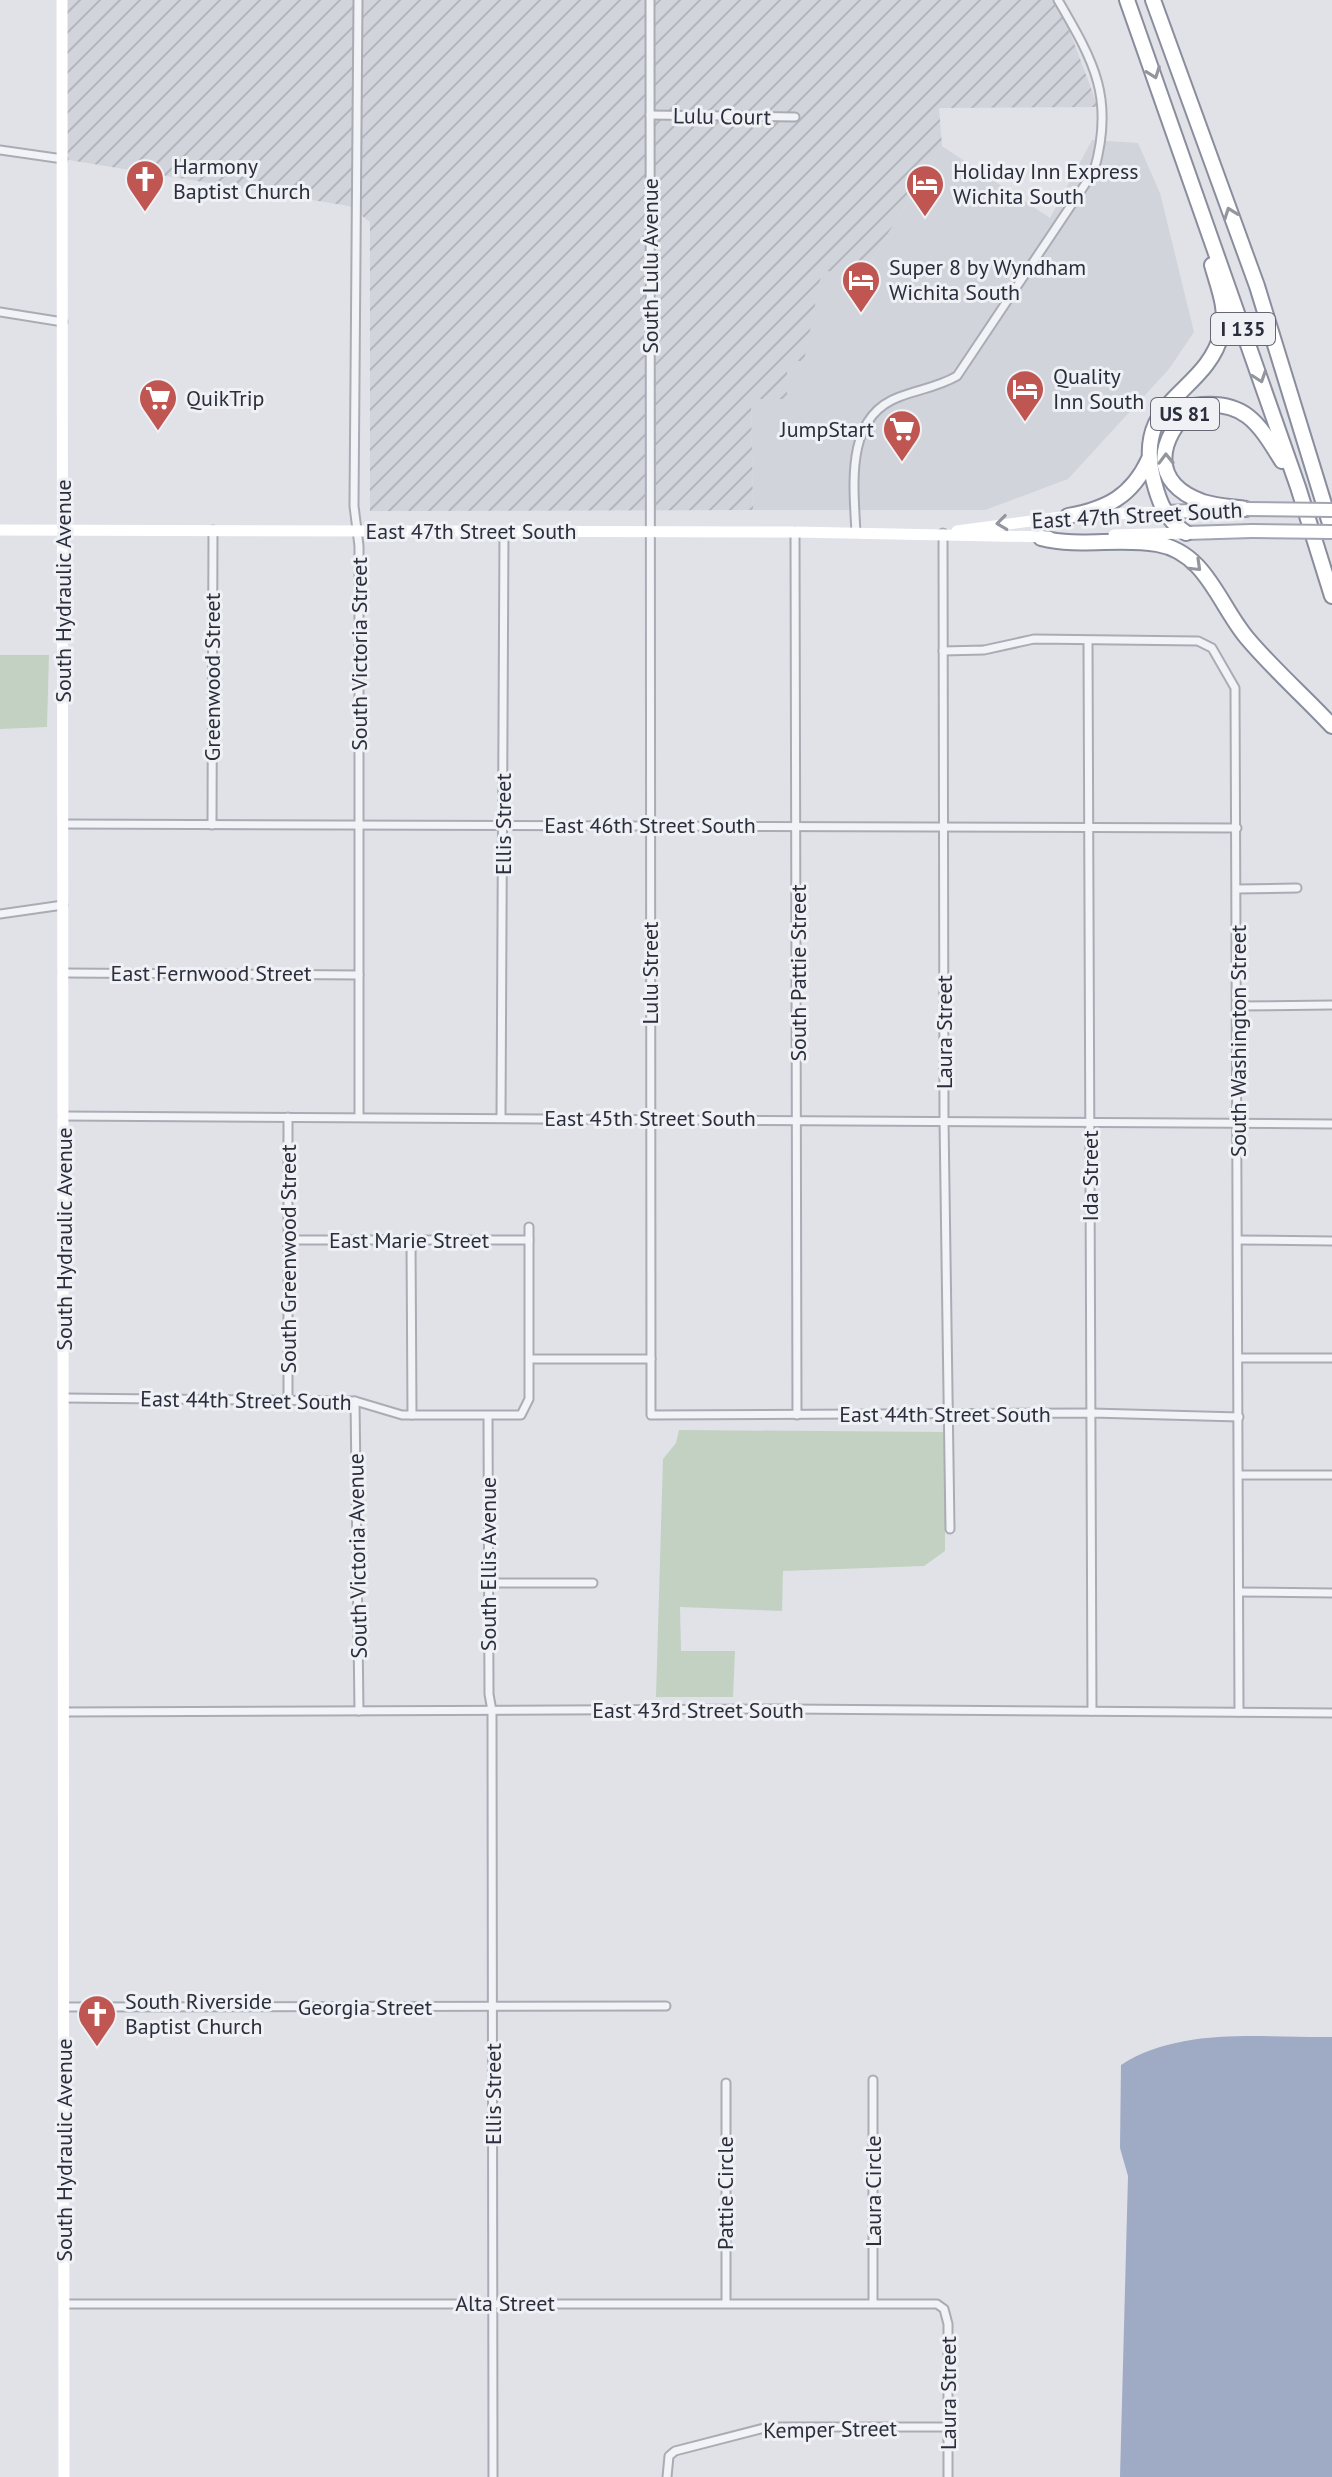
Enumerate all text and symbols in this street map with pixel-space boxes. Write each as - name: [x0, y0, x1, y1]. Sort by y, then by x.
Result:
- one-way arrow: [1144, 66, 1160, 80]
- street label: Lulu Court: [673, 101, 772, 131]
- place label: Harmony Baptist Church: [173, 152, 311, 205]
- place label: Holiday Inn Express Wichita South: [953, 157, 1139, 210]
- church icon: Harmony Baptist Church: [124, 158, 166, 213]
- hotel icon: Holiday Inn Express Wichita South: [904, 163, 946, 218]
- street label: South Lulu Avenue: [636, 178, 664, 354]
- one-way arrow: [1224, 206, 1240, 220]
- place label: Super 8 by Wyndham Wichita South: [889, 253, 1086, 306]
- hotel icon: Super 8 by Wyndham Wichita South: [840, 259, 882, 314]
- road number: I 135: [1211, 313, 1275, 345]
- place label: Quality Inn South: [1053, 362, 1144, 415]
- hotel icon: Quality Inn South: [1004, 368, 1046, 423]
- one-way arrow: [1250, 370, 1266, 384]
- supermarket icon: QuikTrip: [137, 377, 179, 432]
- place label: QuikTrip: [186, 384, 265, 412]
- road number: US 81: [1151, 398, 1219, 430]
- supermarket icon: JumpStart: [881, 408, 923, 463]
- place label: JumpStart: [779, 415, 875, 443]
- one-way arrow: [1157, 452, 1175, 465]
- street label: South Hydraulic Avenue: [49, 479, 77, 703]
- street label: East 47th Street South: [1031, 495, 1243, 535]
- one-way arrow: [995, 515, 1008, 532]
- street label: East 47th Street South: [365, 517, 577, 545]
- street label: South Victoria Street: [345, 557, 373, 751]
- one-way arrow: [1186, 557, 1201, 571]
- street label: Greenwood Street: [198, 592, 226, 761]
- street label: Ellis Street: [489, 773, 517, 875]
- street label: East 46th Street South: [544, 811, 756, 839]
- street label: South Pattie Street: [784, 884, 812, 1062]
- street label: Lulu Street: [636, 921, 664, 1025]
- street label: South Washington Street: [1224, 924, 1252, 1157]
- street label: East Fernwood Street: [111, 959, 312, 987]
- street label: Laura Street: [930, 974, 958, 1089]
- street label: East 45th Street South: [544, 1104, 756, 1132]
- street label: South Hydraulic Avenue: [50, 1127, 78, 1351]
- street label: Ida Street: [1076, 1130, 1104, 1222]
- street label: South Greenwood Street: [274, 1144, 302, 1374]
- street label: East Marie Street: [329, 1226, 490, 1254]
- street label: East 44th Street South: [140, 1384, 352, 1416]
- street label: East 44th Street South: [839, 1400, 1051, 1428]
- street label: South Victoria Avenue: [341, 1453, 373, 1659]
- street label: South Ellis Avenue: [474, 1477, 502, 1651]
- street label: East 43rd Street South: [592, 1696, 804, 1724]
- place label: South Riverside Baptist Church: [125, 1987, 272, 2040]
- church icon: South Riverside Baptist Church: [76, 1993, 118, 2048]
- street label: Georgia Street: [298, 1993, 433, 2021]
- street label: South Hydraulic Avenue: [50, 2038, 78, 2262]
- street label: Ellis Street: [479, 2043, 507, 2145]
- street label: Laura Circle: [859, 2135, 887, 2247]
- street label: Pattie Circle: [711, 2136, 739, 2250]
- street label: Alta Street: [455, 2289, 555, 2317]
- street label: Laura Street: [934, 2335, 962, 2450]
- street label: Kemper Street: [763, 2414, 898, 2444]

